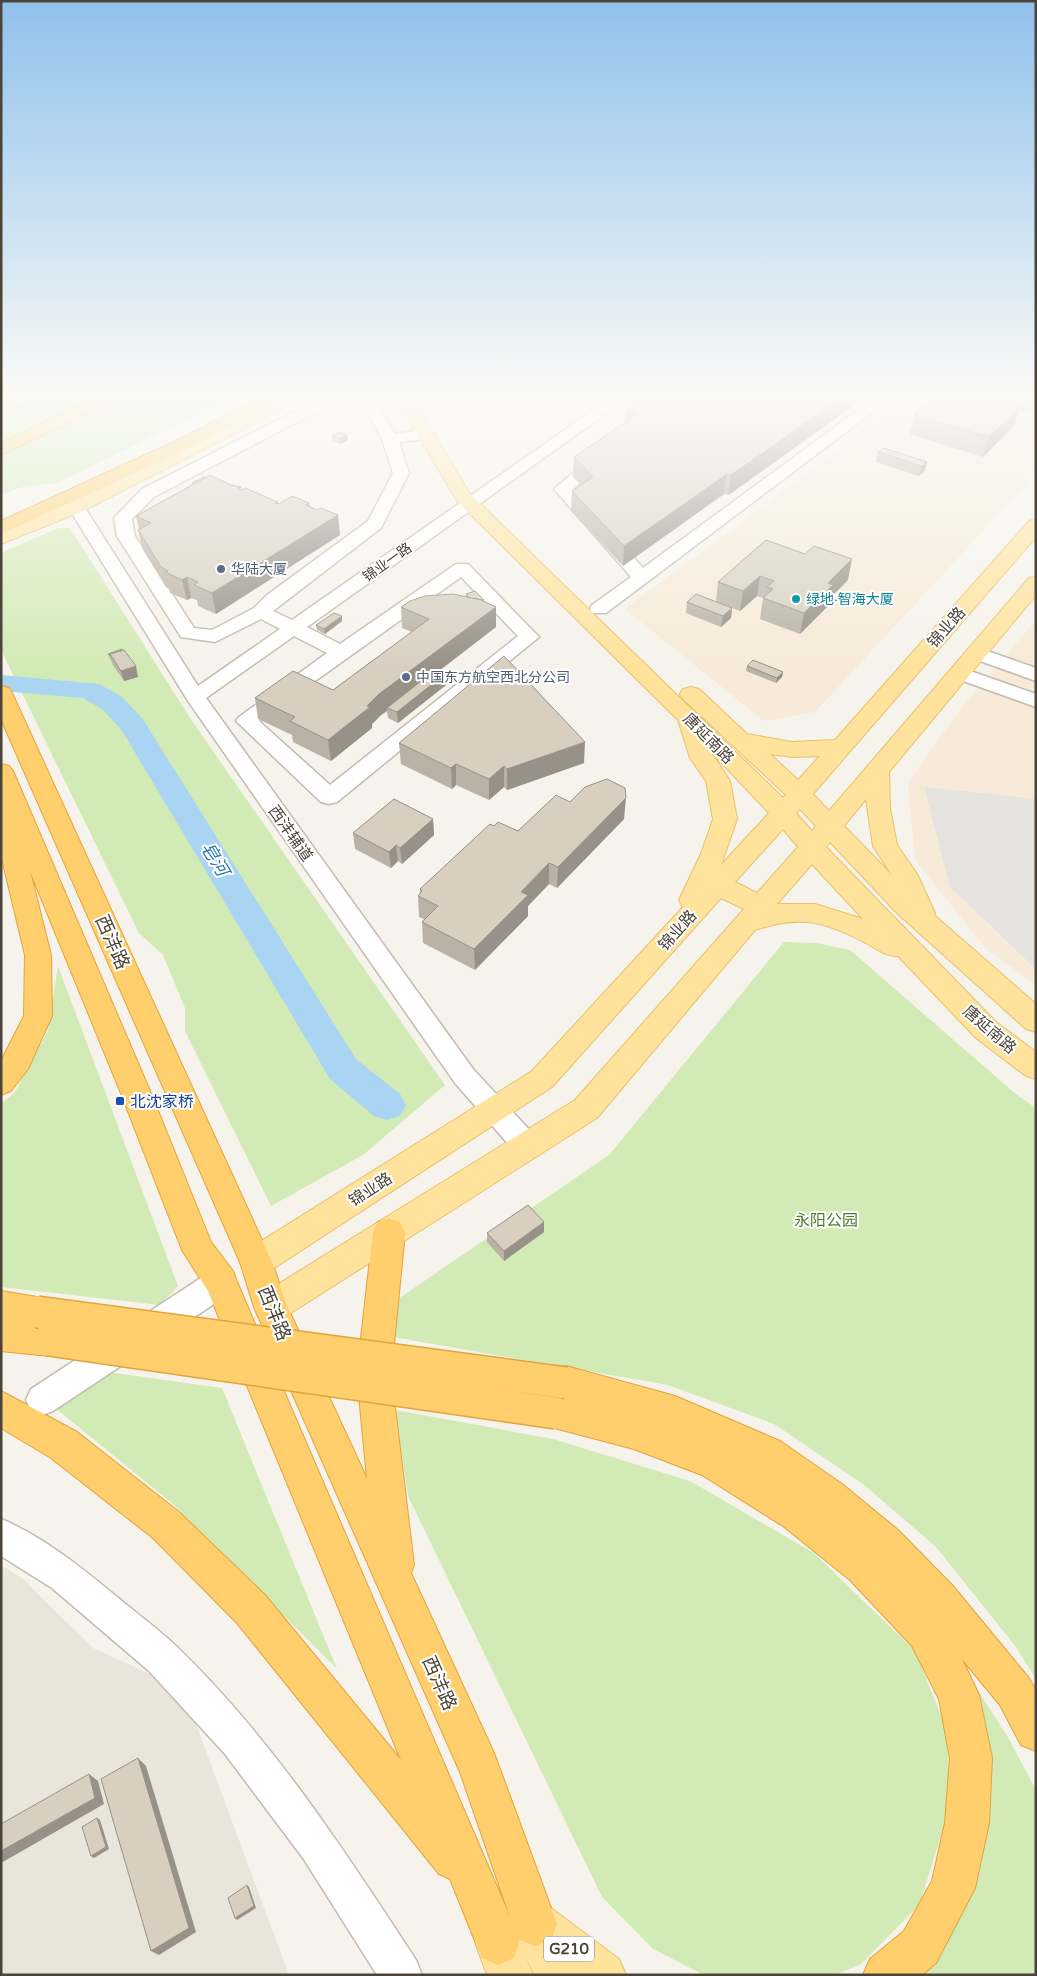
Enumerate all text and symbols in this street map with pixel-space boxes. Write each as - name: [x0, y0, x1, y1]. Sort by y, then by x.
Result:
- street label: 锦业一路: [359, 539, 415, 585]
- place label: 华陆大厦: [231, 561, 287, 578]
- marker: 华陆大厦: [215, 563, 227, 575]
- place label: 绿地·智海大厦: [806, 591, 894, 608]
- marker: 绿地·智海大厦: [790, 593, 802, 605]
- street label: 锦业路: [923, 603, 970, 652]
- place label: 中国东方航空西北分公司: [416, 669, 570, 686]
- marker: 中国东方航空西北分公司: [400, 671, 412, 683]
- street label: 唐延南路: [679, 709, 738, 768]
- street label: 西沣辅道: [264, 802, 317, 866]
- water label: 皂河: [196, 838, 235, 883]
- street label: 锦业路: [654, 906, 701, 955]
- street label: 西沣路: [90, 912, 134, 973]
- street label: 唐延南路: [959, 1001, 1020, 1058]
- place label: 北沈家桥: [130, 1092, 194, 1112]
- marker: 北沈家桥: [114, 1095, 126, 1107]
- street label: 锦业路: [345, 1168, 396, 1211]
- park label: 永阳公园: [794, 1211, 858, 1231]
- street label: 西沣路: [253, 1283, 295, 1344]
- street label: 西沣路: [417, 1653, 461, 1714]
- road number: G210: [544, 1936, 594, 1962]

